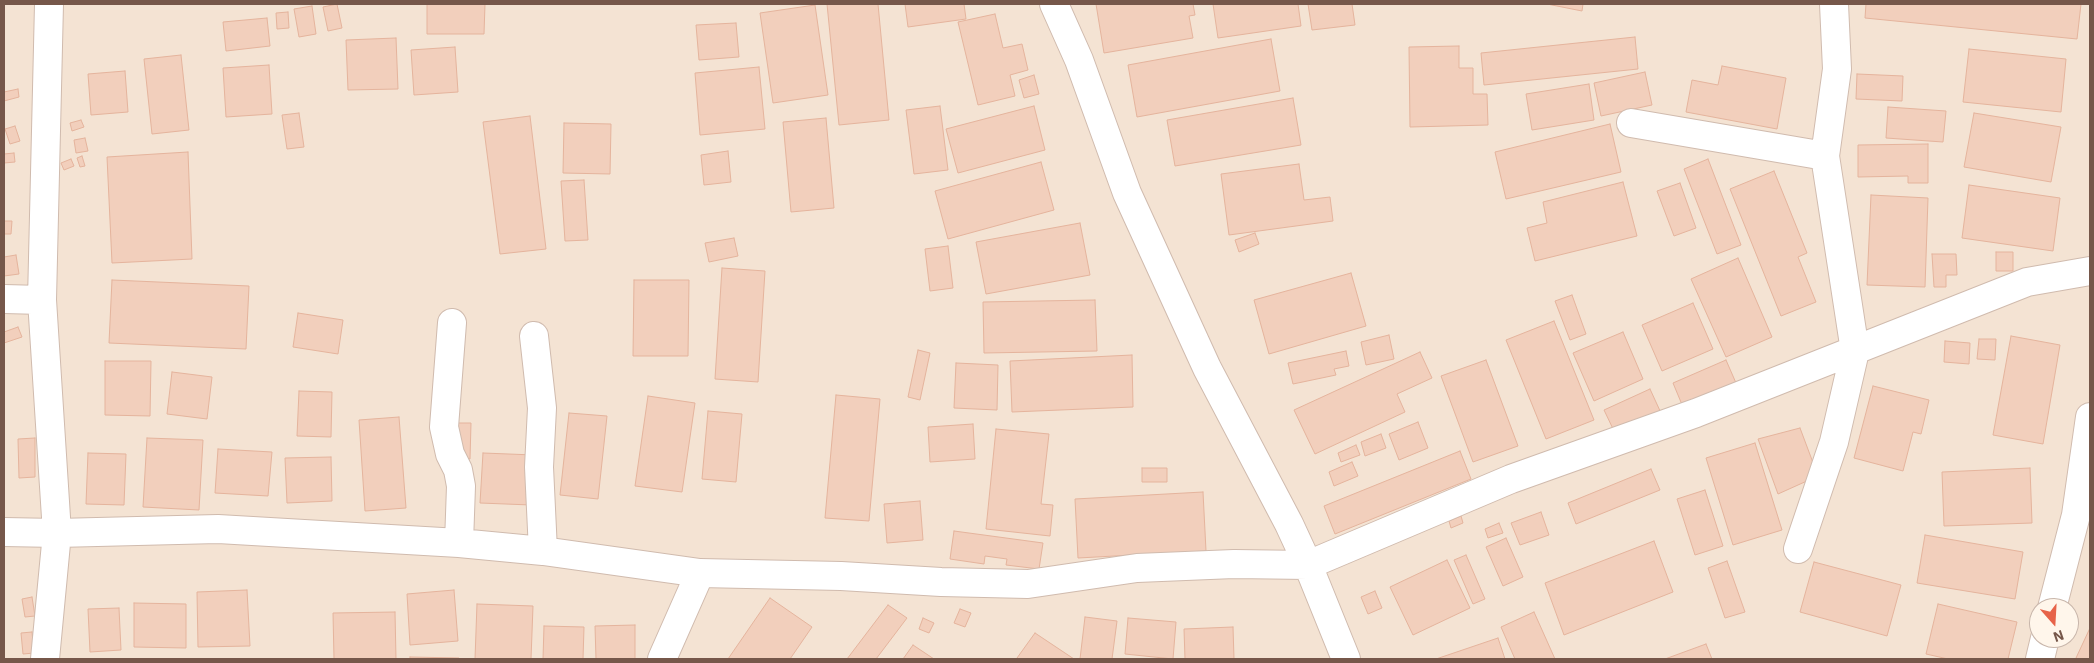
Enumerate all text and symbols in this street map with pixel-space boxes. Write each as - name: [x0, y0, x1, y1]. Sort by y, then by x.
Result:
- north arrow: [2029, 598, 2079, 648]
- text: N: [2051, 626, 2066, 646]

